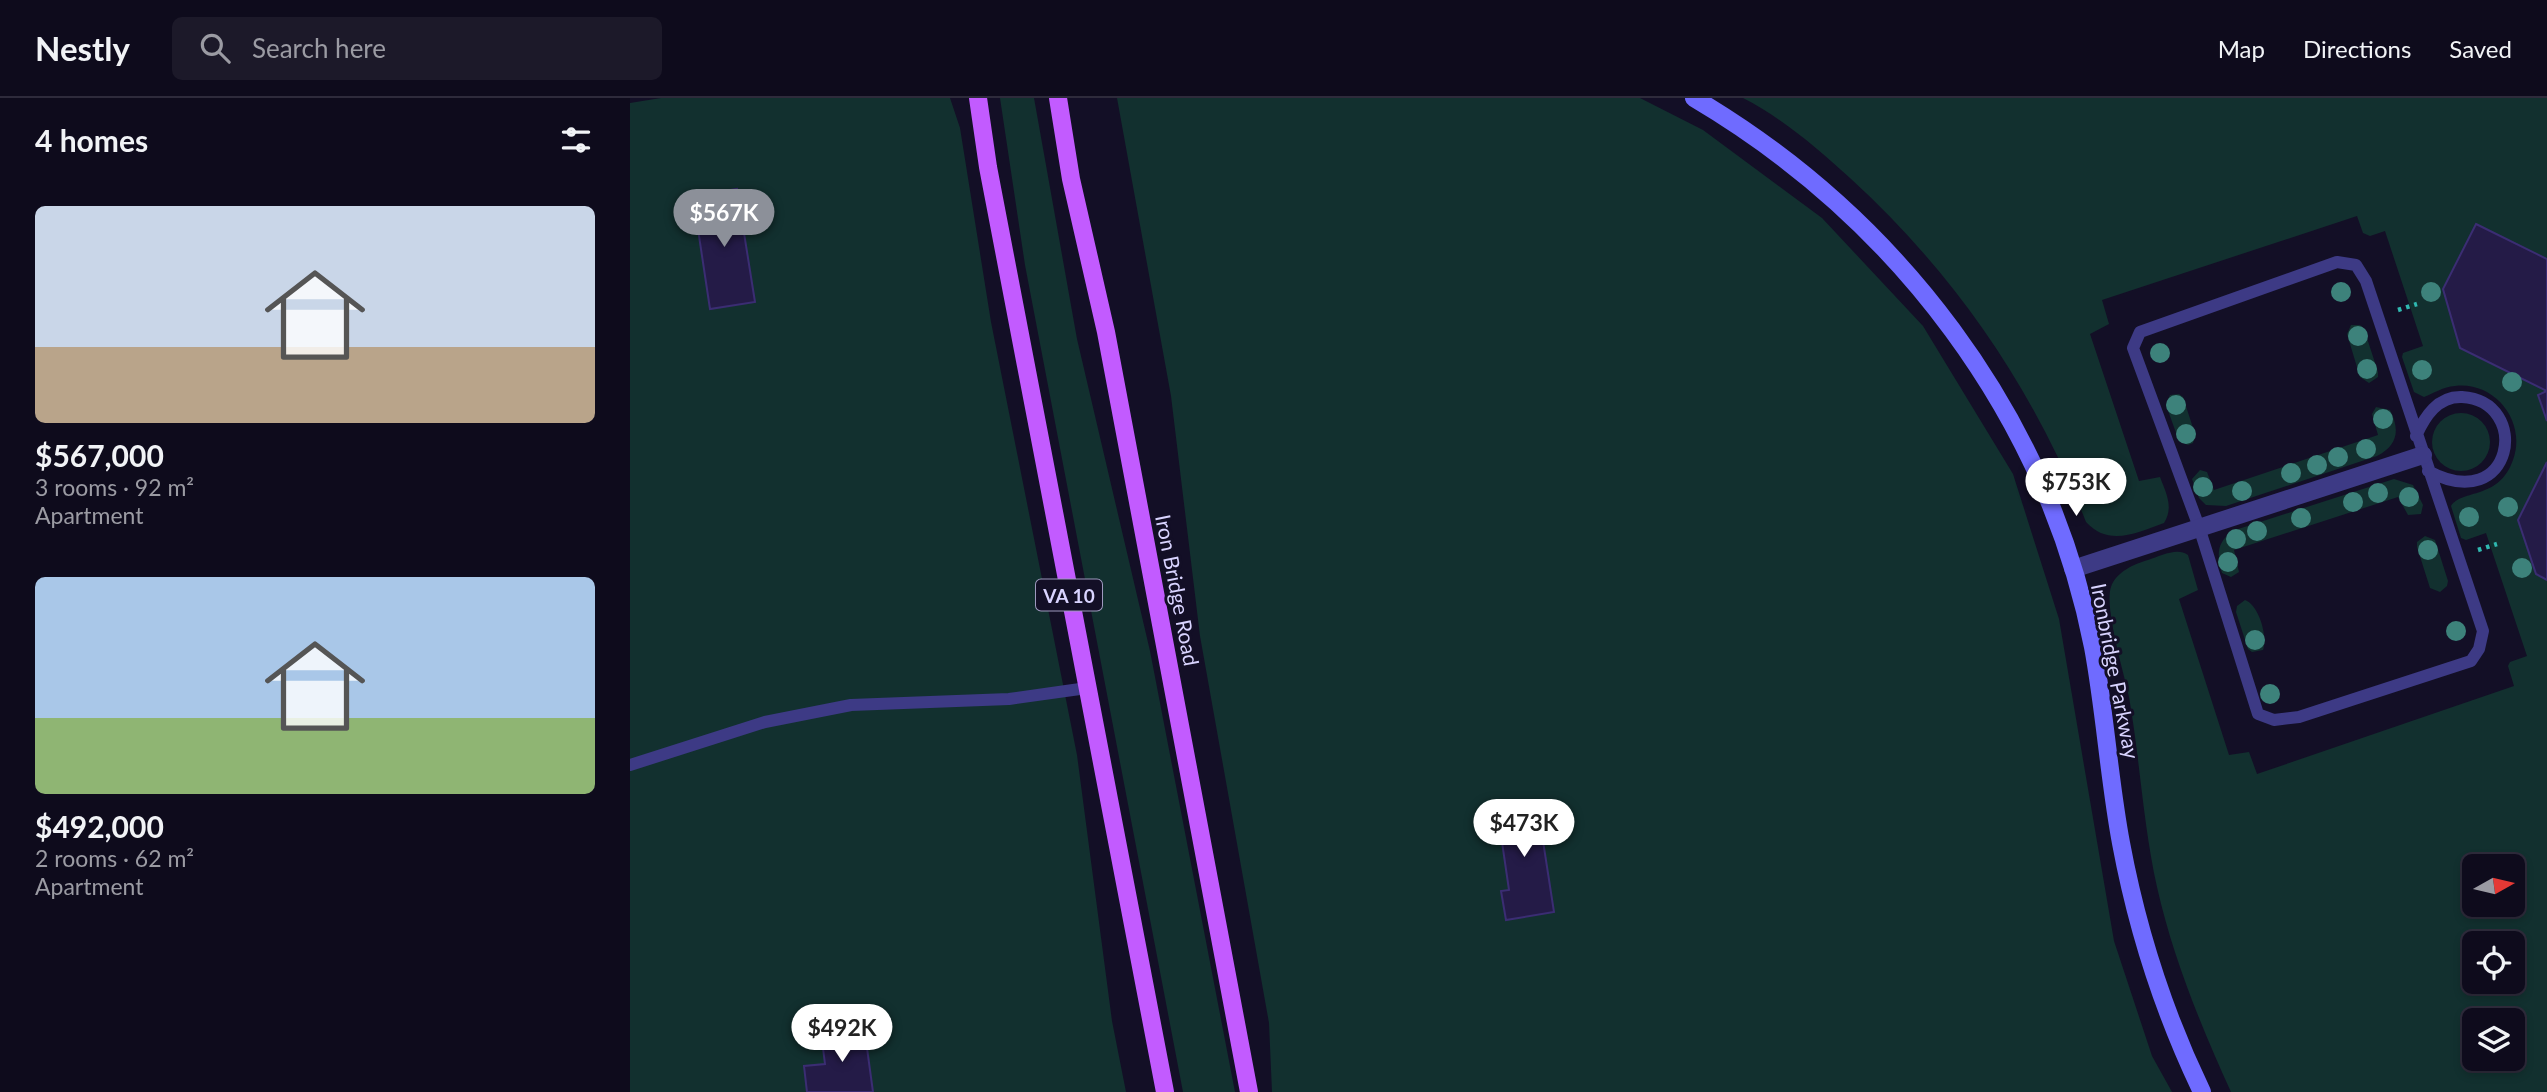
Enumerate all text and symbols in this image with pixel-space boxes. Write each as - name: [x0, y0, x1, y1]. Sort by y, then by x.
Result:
- search box: [172, 17, 662, 80]
- text: Nestly: [35, 28, 130, 68]
- icon: search: [196, 29, 234, 67]
- text: Search here: [252, 32, 386, 64]
- text: Map: [2218, 34, 2265, 63]
- text: Directions: [2303, 34, 2411, 63]
- text: Saved: [2449, 34, 2512, 63]
- icon: filters: [557, 121, 595, 159]
- text: 4 homes: [35, 122, 148, 158]
- pin: $567K: [675, 190, 773, 249]
- text: $567K: [689, 198, 759, 226]
- icon: home: [252, 252, 378, 378]
- text: $567,000: [35, 437, 164, 473]
- pin: $753K: [2027, 458, 2125, 518]
- text: $753K: [2041, 467, 2111, 495]
- text: 3 rooms · 92 m²: [35, 473, 194, 501]
- text: Apartment: [35, 501, 143, 529]
- street label: Iron Bridge Road: [1151, 512, 1205, 668]
- road number: VA 10: [1036, 580, 1102, 610]
- street label: Ironbridge Parkway: [2087, 581, 2145, 761]
- icon: home: [252, 623, 378, 749]
- pin: $473K: [1475, 800, 1573, 859]
- text: $492,000: [35, 808, 164, 844]
- text: $473K: [1489, 808, 1559, 836]
- text: 2 rooms · 62 m²: [35, 844, 194, 872]
- north arrow: [2462, 854, 2525, 917]
- map controls: [2462, 854, 2525, 1071]
- text: Apartment: [35, 872, 143, 900]
- button: locate: [2462, 931, 2525, 994]
- pin: $492K: [793, 1004, 891, 1064]
- button: layers: [2462, 1008, 2525, 1071]
- text: $492K: [807, 1013, 877, 1041]

